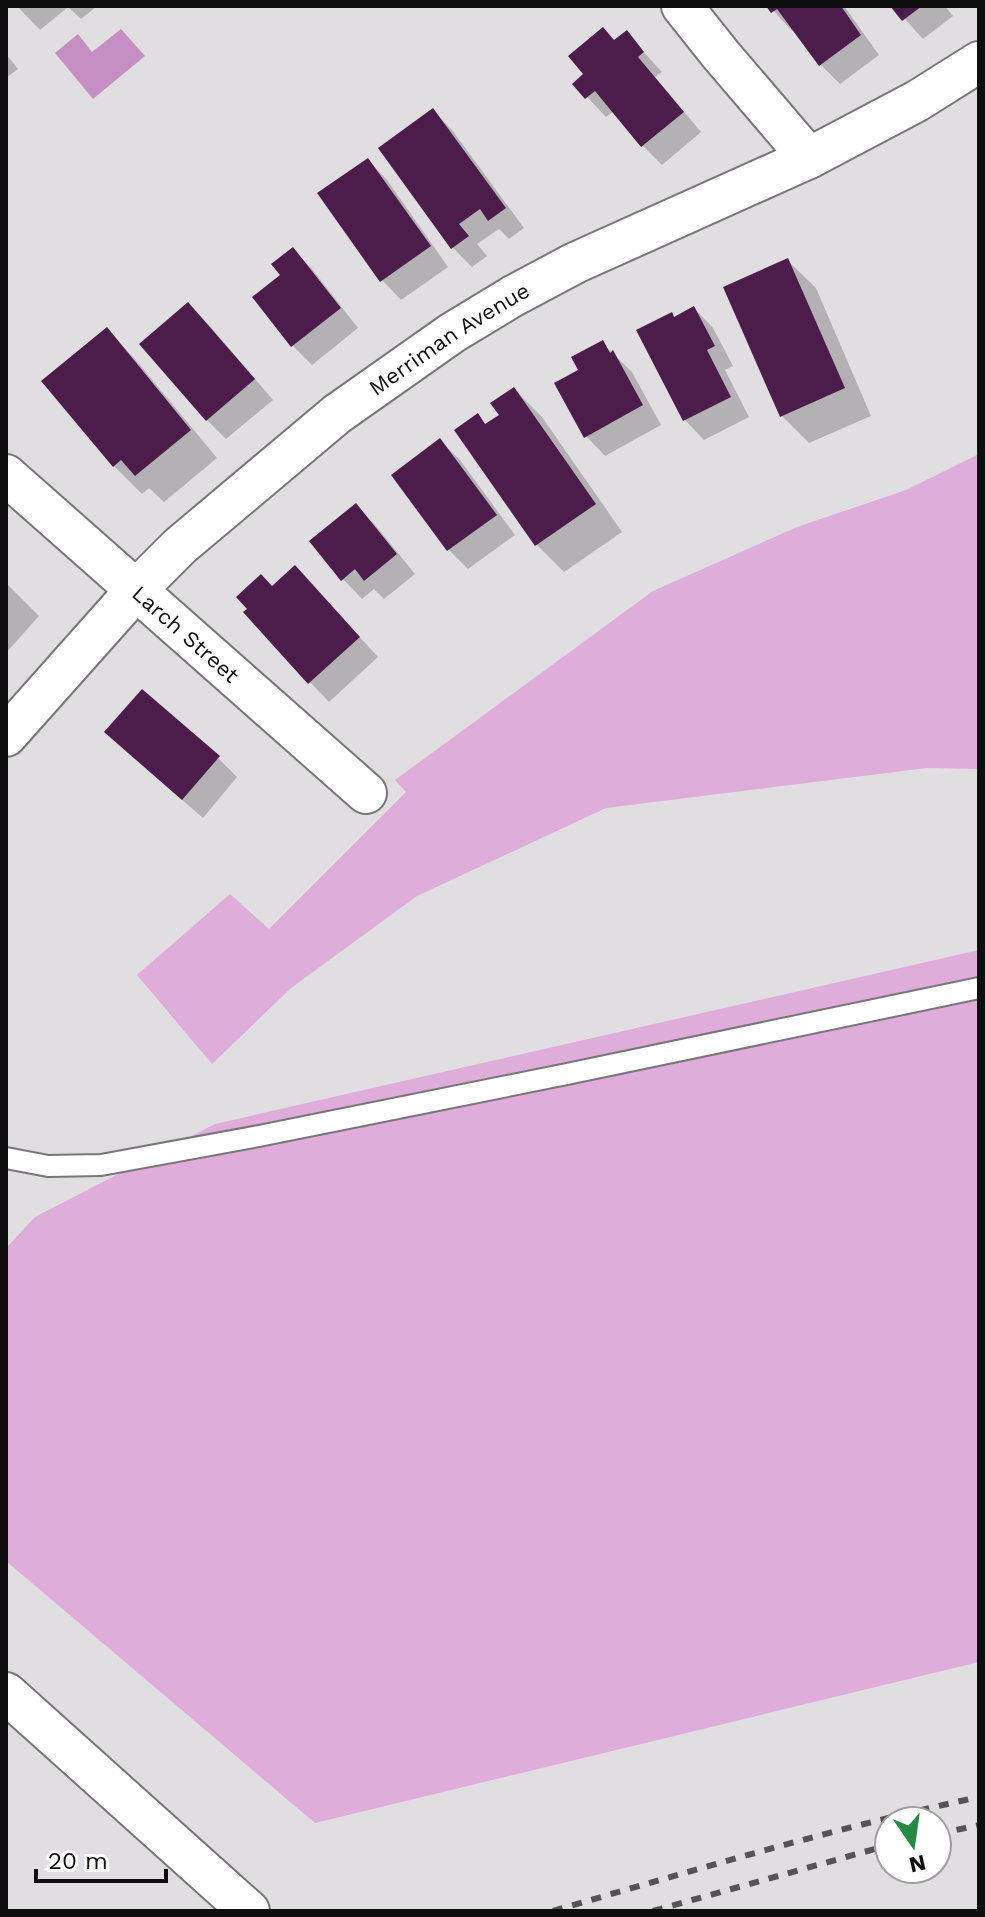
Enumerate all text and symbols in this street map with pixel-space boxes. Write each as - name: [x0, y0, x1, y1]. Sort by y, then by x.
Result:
- street label: Merriman Avenue: [364, 278, 534, 401]
- street label: Larch Street: [127, 581, 244, 688]
- north arrow: [873, 1805, 953, 1885]
- scale bar: [36, 1833, 166, 1883]
- text: 20 m: [48, 1847, 108, 1875]
- text: N: [907, 1850, 928, 1878]

